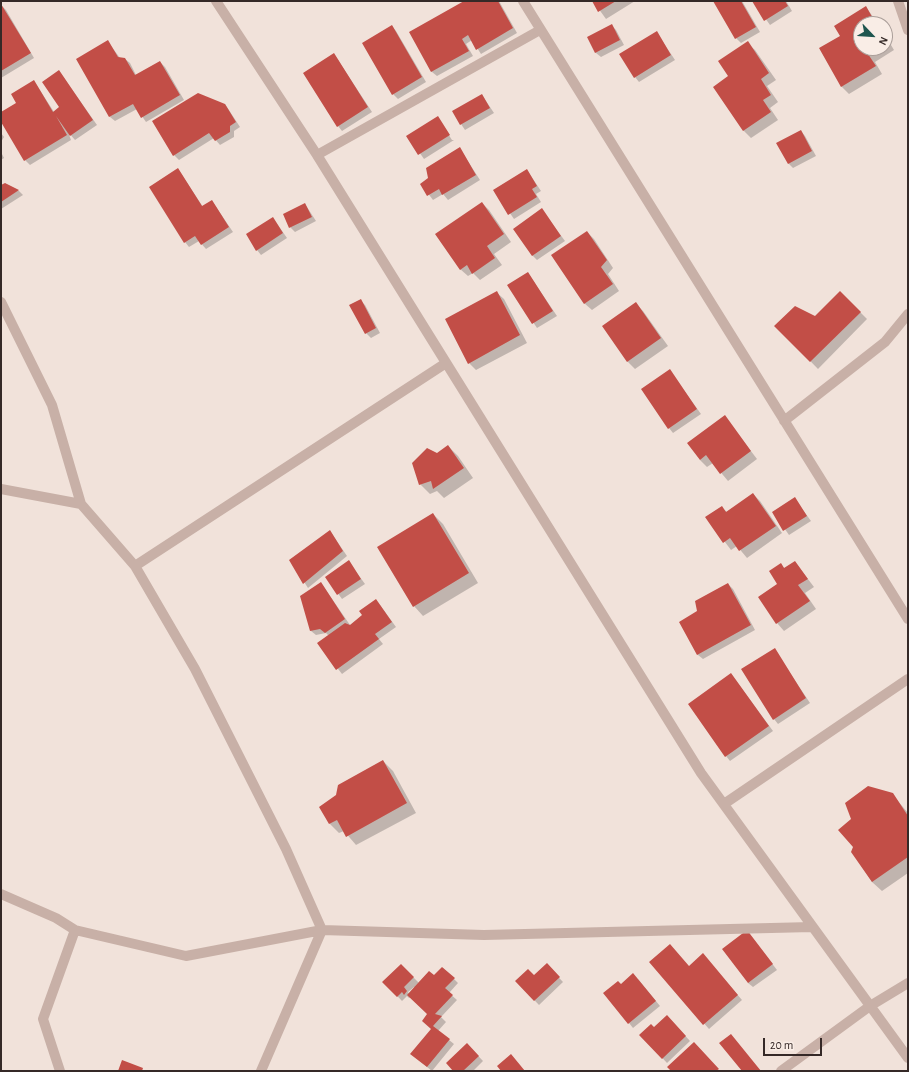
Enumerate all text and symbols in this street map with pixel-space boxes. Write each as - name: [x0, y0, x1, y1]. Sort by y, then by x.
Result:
- north arrow: [853, 16, 893, 56]
- text: N: [877, 35, 890, 47]
- scale bar: [765, 1030, 824, 1056]
- text: 20 m: [770, 1039, 793, 1051]

